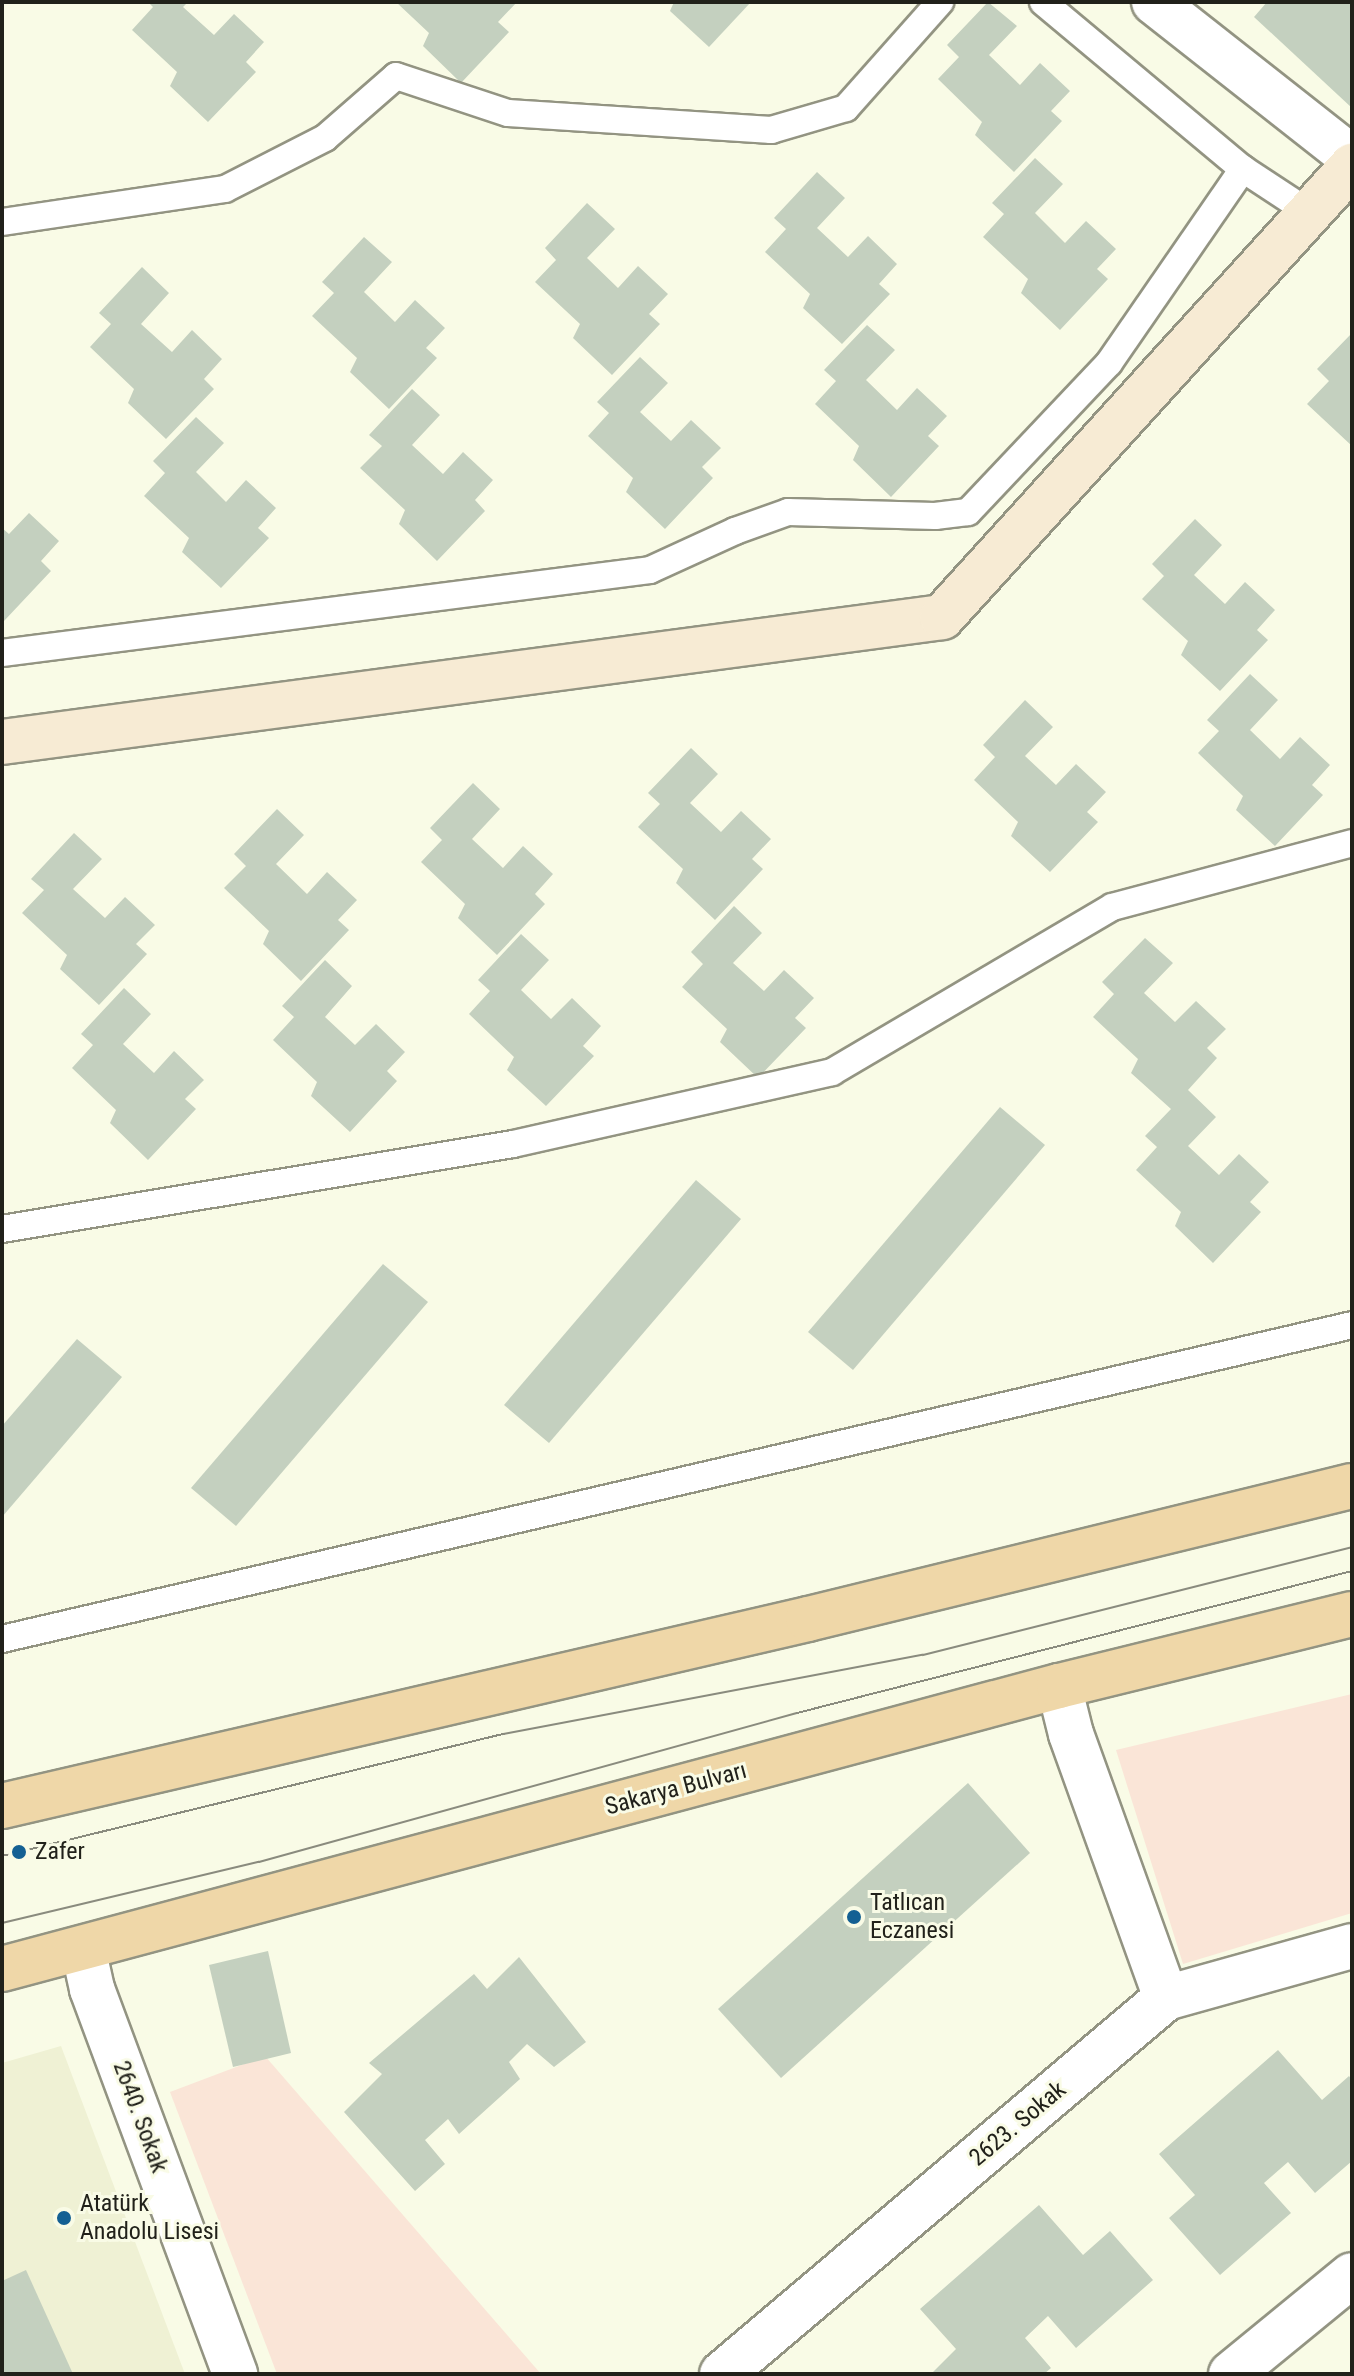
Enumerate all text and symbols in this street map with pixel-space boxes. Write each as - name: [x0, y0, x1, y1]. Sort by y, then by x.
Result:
- street label: Sakarya Bulvarı: [602, 1756, 750, 1822]
- place label: Zafer: [35, 1838, 85, 1866]
- marker: Zafer: [10, 1843, 28, 1861]
- place label: Tatlıcan Eczanesi: [870, 1889, 954, 1945]
- marker: Tatlıcan Eczanesi: [845, 1908, 863, 1926]
- street label: 2640. Sokak: [106, 2057, 174, 2177]
- street label: 2623. Sokak: [964, 2075, 1072, 2173]
- place label: Atatürk Anadolu Lisesi: [80, 2190, 219, 2246]
- marker: Atatürk Anadolu Lisesi: [55, 2209, 73, 2227]

